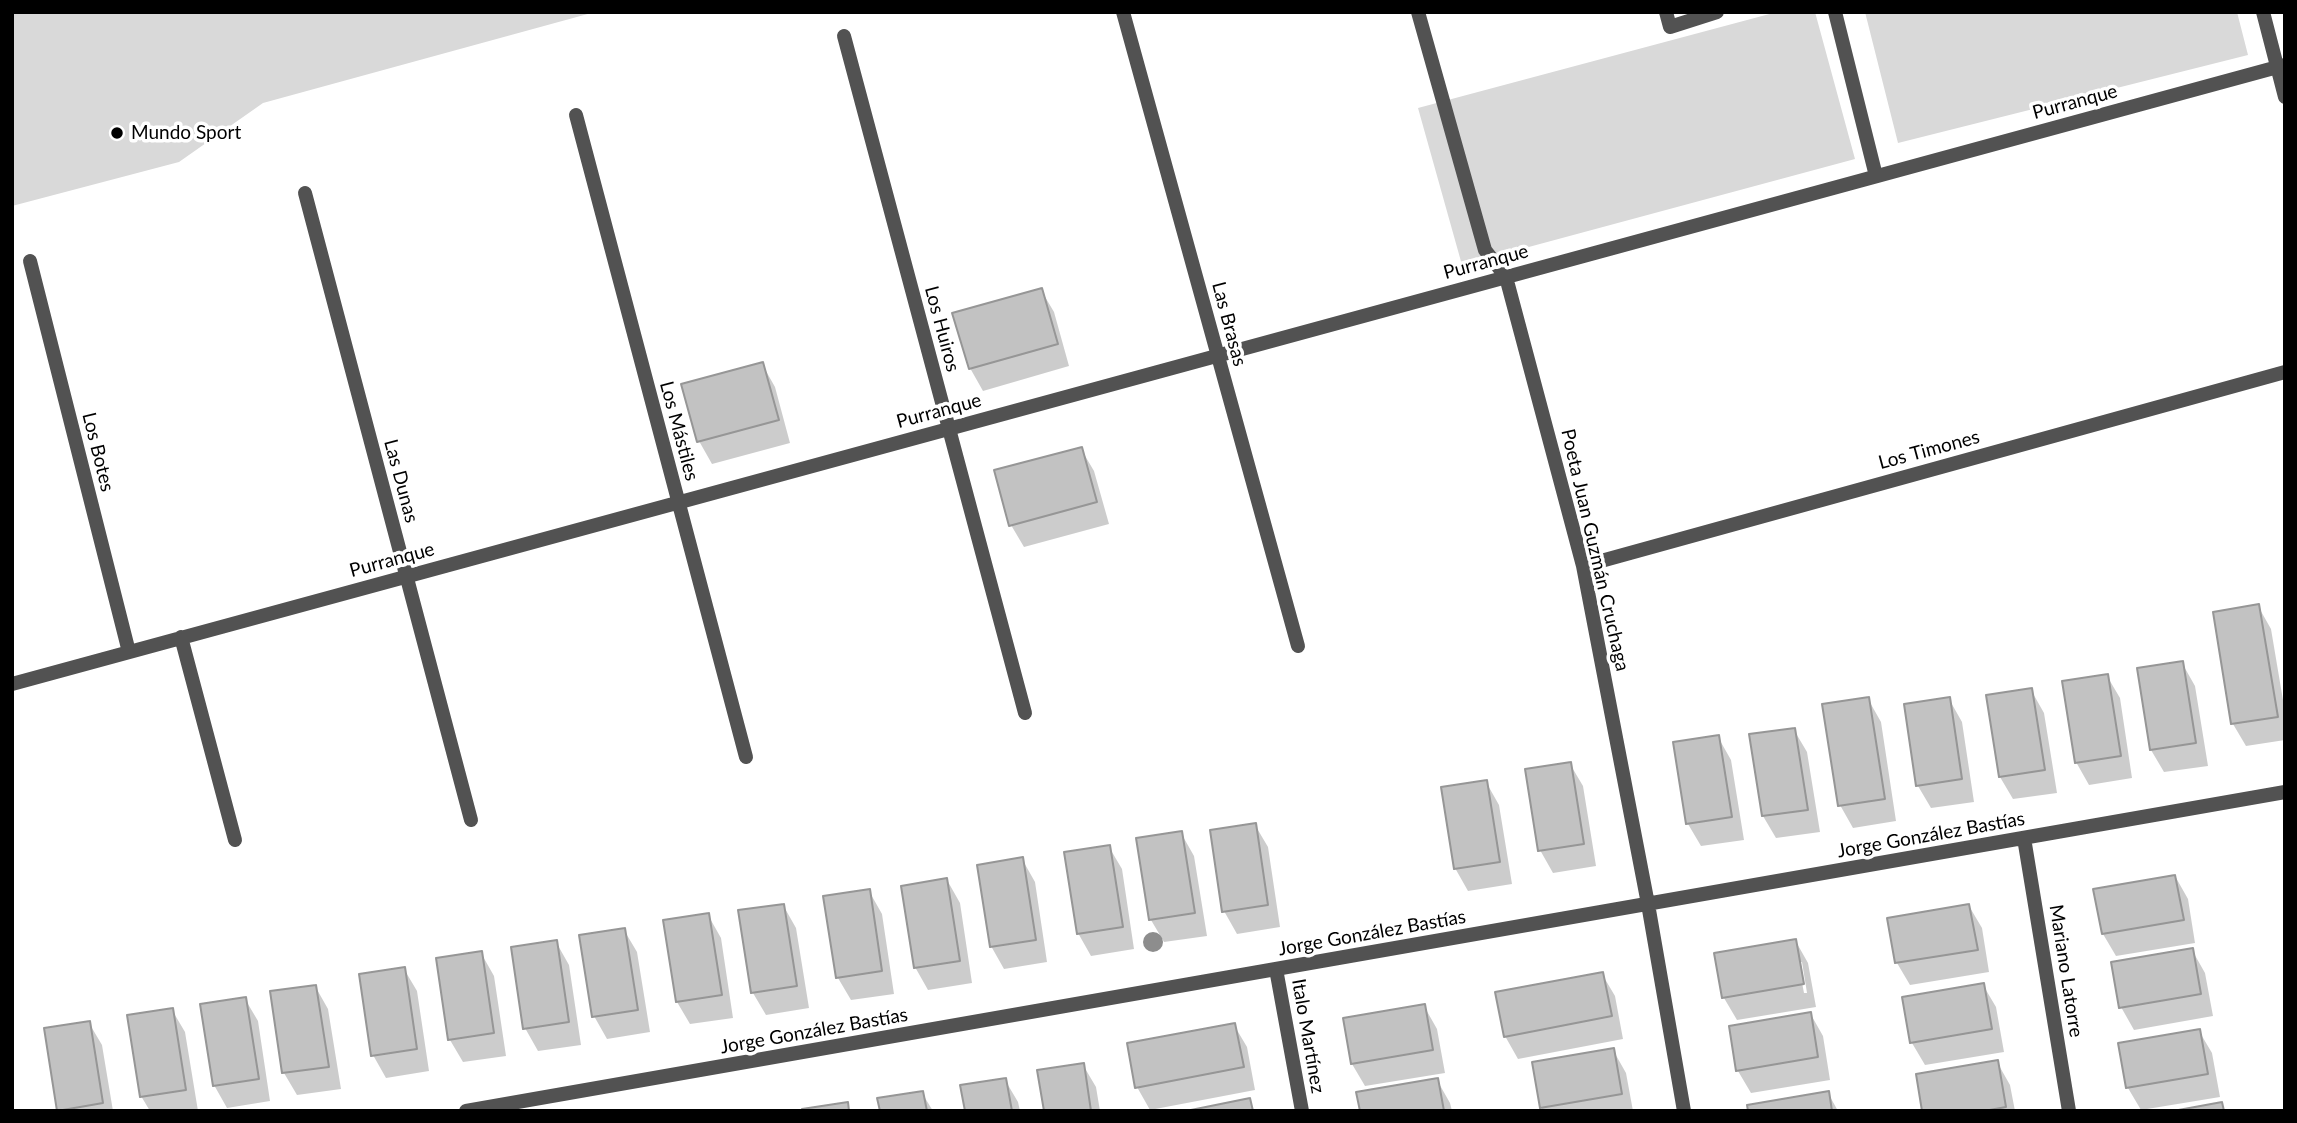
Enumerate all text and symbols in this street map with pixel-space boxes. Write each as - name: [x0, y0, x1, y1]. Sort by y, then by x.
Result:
- street label: Purranque: [2030, 80, 2120, 124]
- place label: Mundo Sport: [131, 122, 241, 144]
- marker: Mundo Sport: [109, 125, 125, 141]
- street label: Purranque: [1441, 240, 1531, 284]
- street label: Las Brasas: [1207, 279, 1251, 369]
- street label: Los Huiros: [920, 284, 964, 374]
- street label: Los Mástiles: [655, 379, 703, 483]
- street label: Purranque: [894, 389, 984, 433]
- street label: Los Botes: [77, 410, 119, 494]
- street label: Los Timones: [1876, 426, 1982, 474]
- street label: Poeta Juan Guzmán Cruchaga: [1556, 427, 1634, 673]
- street label: Las Dunas: [379, 437, 423, 525]
- street label: Purranque: [347, 538, 437, 582]
- street label: Jorge González Bastías: [1835, 807, 2027, 863]
- street label: Mariano Latorre: [2044, 903, 2088, 1039]
- street label: Jorge González Bastías: [1276, 905, 1468, 961]
- street label: Italo Martínez: [1287, 977, 1329, 1095]
- street label: Jorge González Bastías: [718, 1003, 910, 1059]

